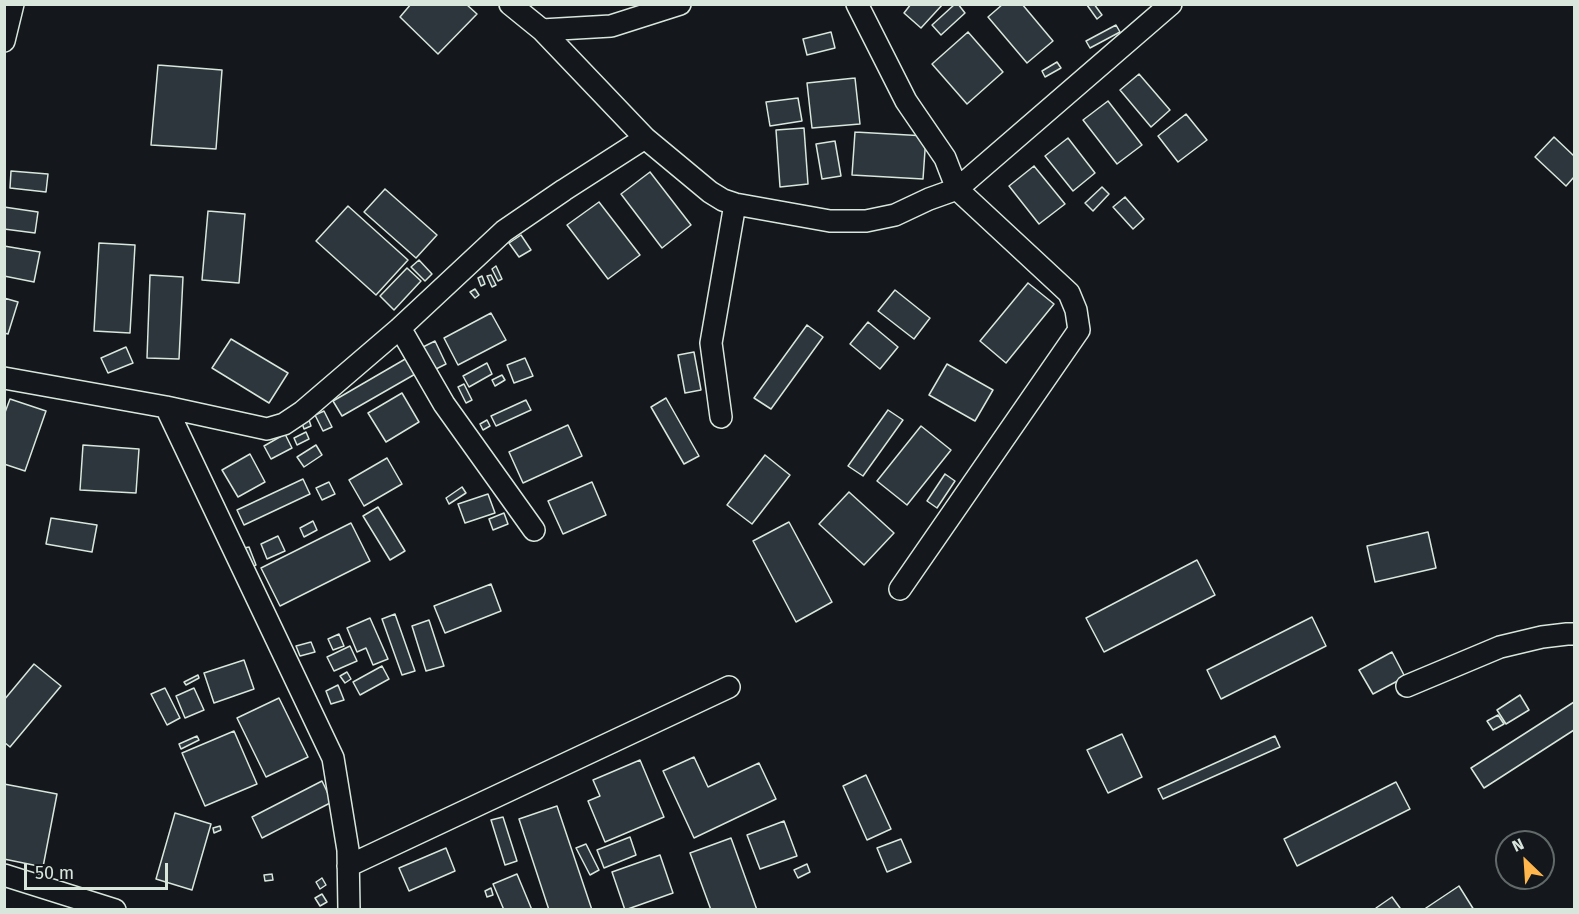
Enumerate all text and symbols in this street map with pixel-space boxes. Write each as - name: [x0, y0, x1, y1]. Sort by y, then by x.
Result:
- north arrow: [1495, 830, 1555, 890]
- text: N: [1509, 834, 1527, 856]
- scale bar: [27, 851, 171, 889]
- text: 50 m: [35, 862, 74, 884]

